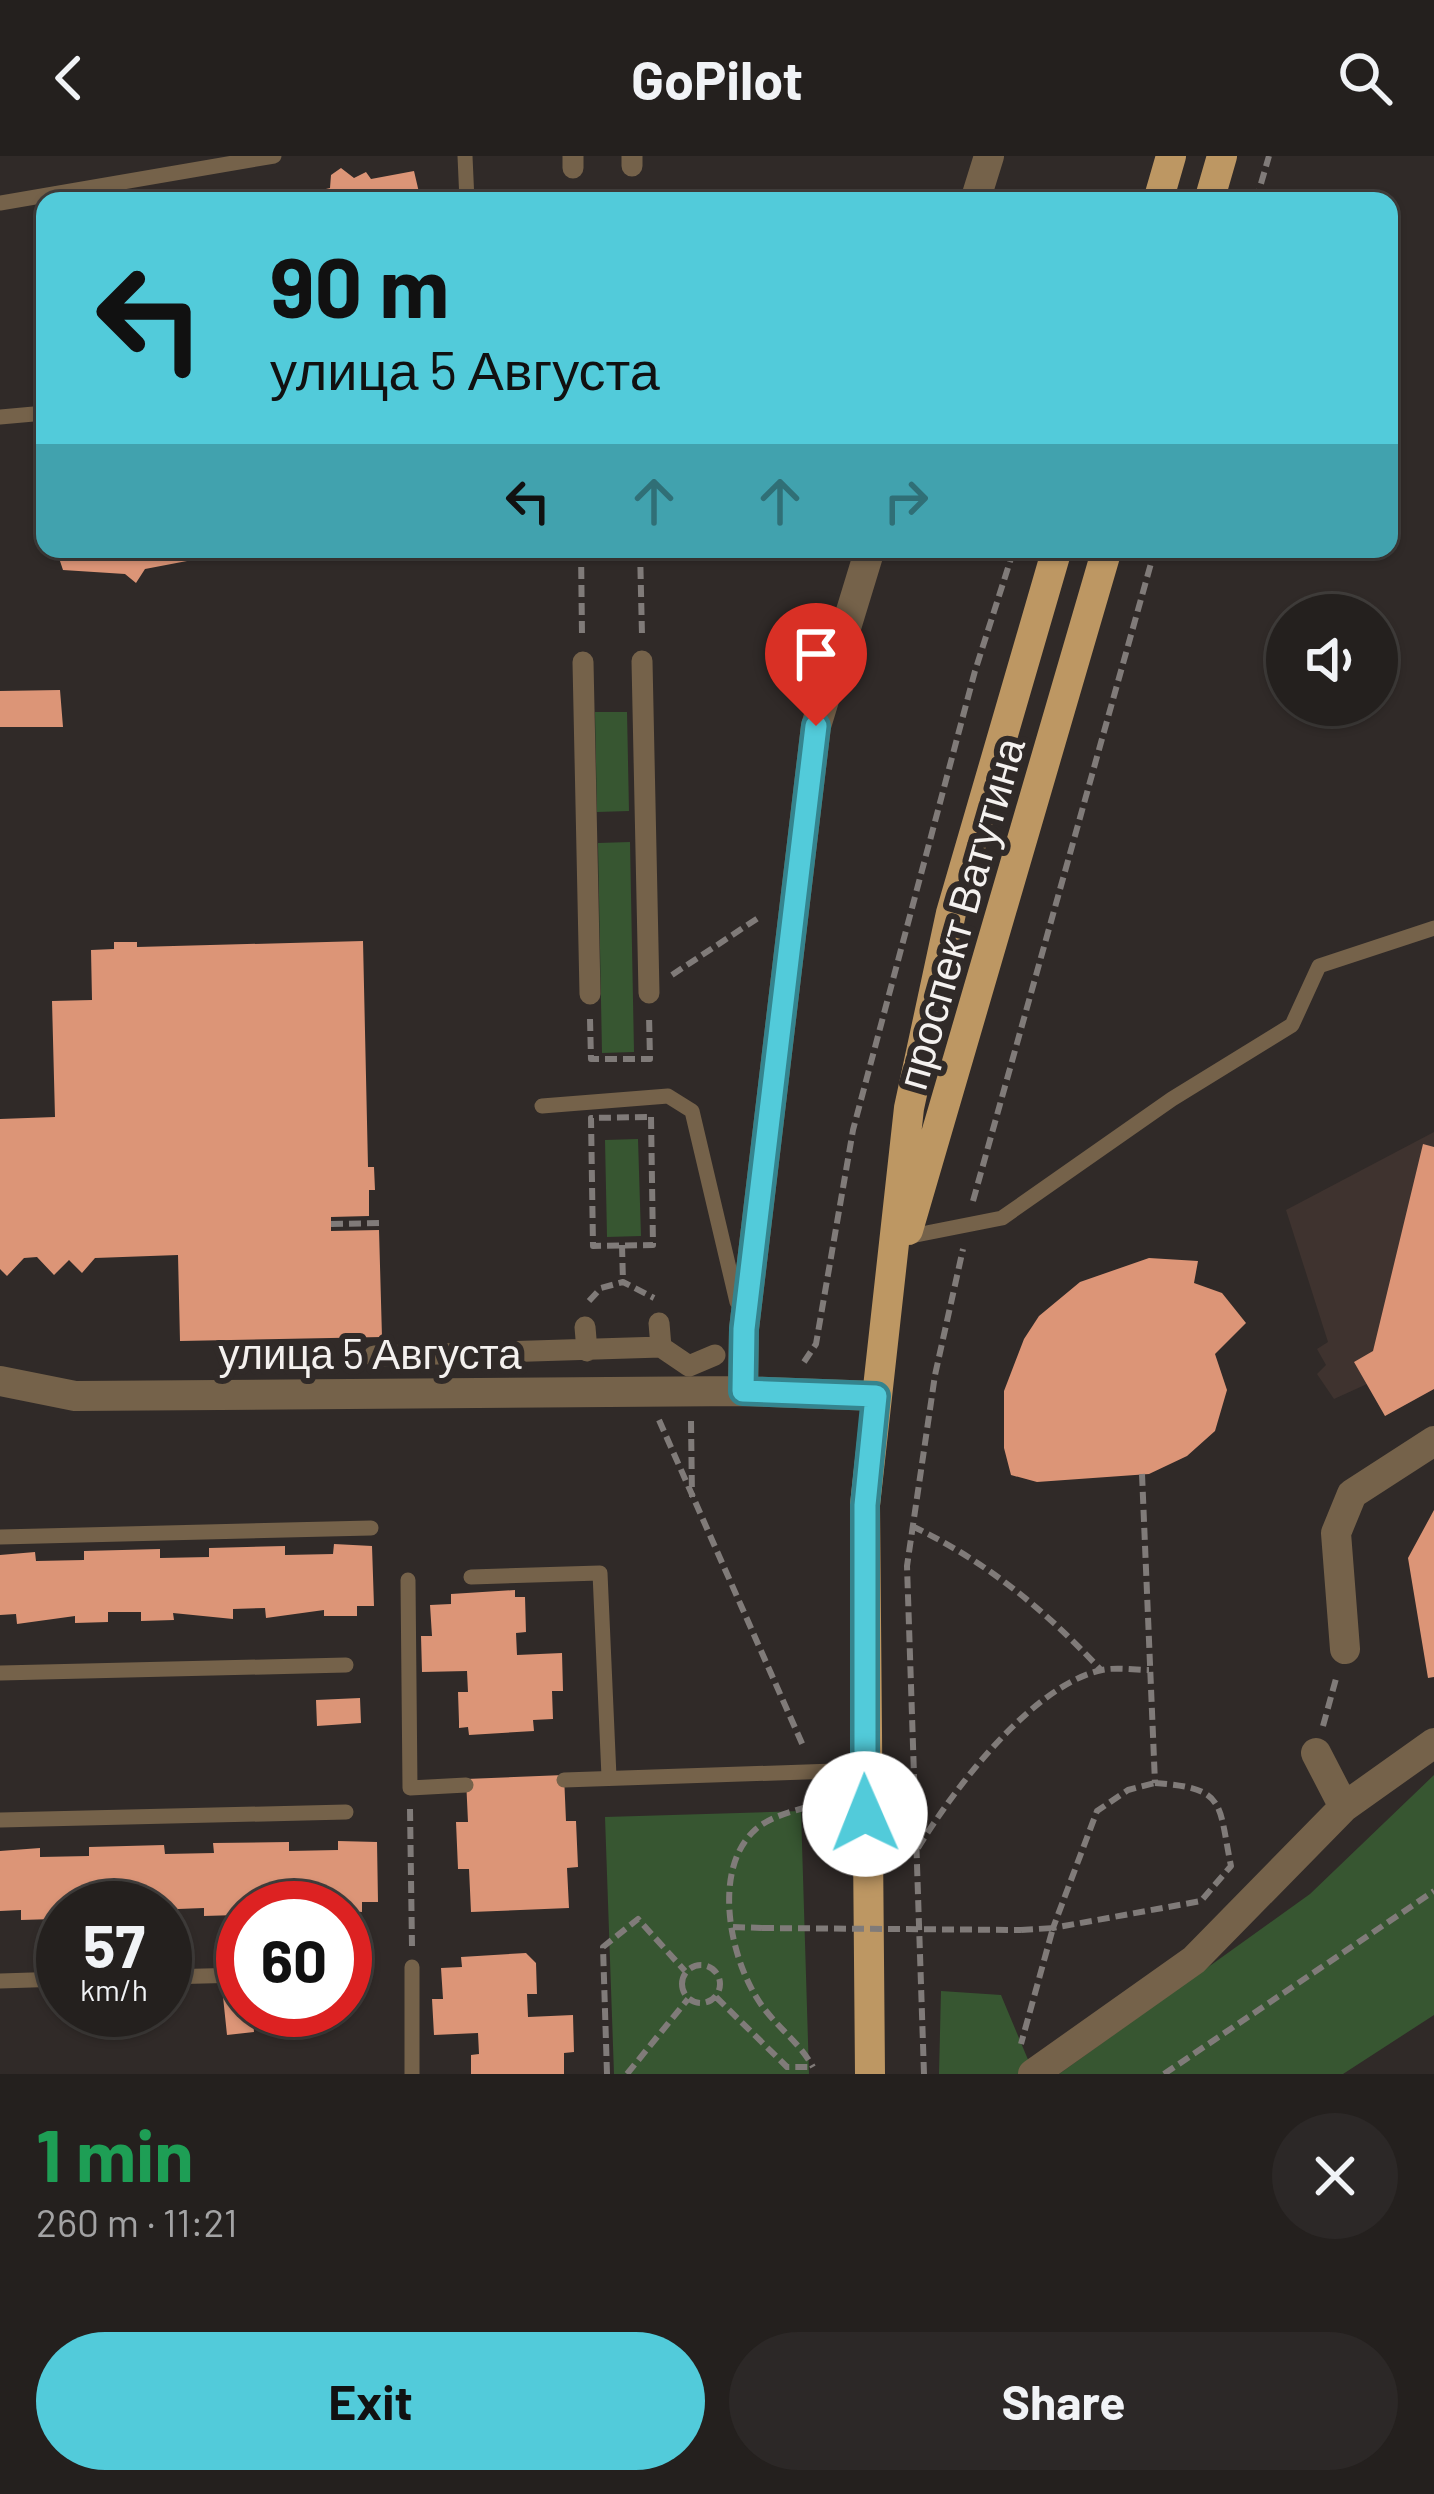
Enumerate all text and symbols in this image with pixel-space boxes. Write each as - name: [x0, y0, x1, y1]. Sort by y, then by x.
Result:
- icon: back: [36, 45, 102, 111]
- icon: search: [1332, 45, 1398, 111]
- text: GoPilot: [631, 46, 803, 111]
- text: 90 m: [270, 234, 449, 335]
- icon: left: [72, 240, 228, 396]
- text: улица 5 Августа: [270, 336, 660, 401]
- icon: left: [495, 468, 561, 534]
- icon: ahead: [621, 468, 687, 534]
- icon: ahead: [747, 468, 813, 534]
- icon: right: [873, 468, 939, 534]
- map controls: [1266, 594, 1398, 726]
- button: sound: [1266, 594, 1398, 726]
- pin: [765, 603, 867, 726]
- icon: arrive: [783, 621, 849, 687]
- street label: проспект Ватутина: [885, 731, 1034, 1095]
- street label: улица 5 Августа: [218, 1327, 522, 1378]
- position arrow: [802, 1751, 928, 1877]
- speed limit sign: 60: [216, 1881, 372, 2037]
- text: 57: [83, 1908, 145, 1980]
- text: km/h: [80, 1971, 148, 2007]
- text: 1 min: [36, 2110, 194, 2196]
- button: close: [1272, 2113, 1398, 2239]
- text: 260 m · 11:21: [36, 2198, 238, 2245]
- button: Exit: [36, 2332, 705, 2470]
- button: Share: [729, 2332, 1398, 2470]

